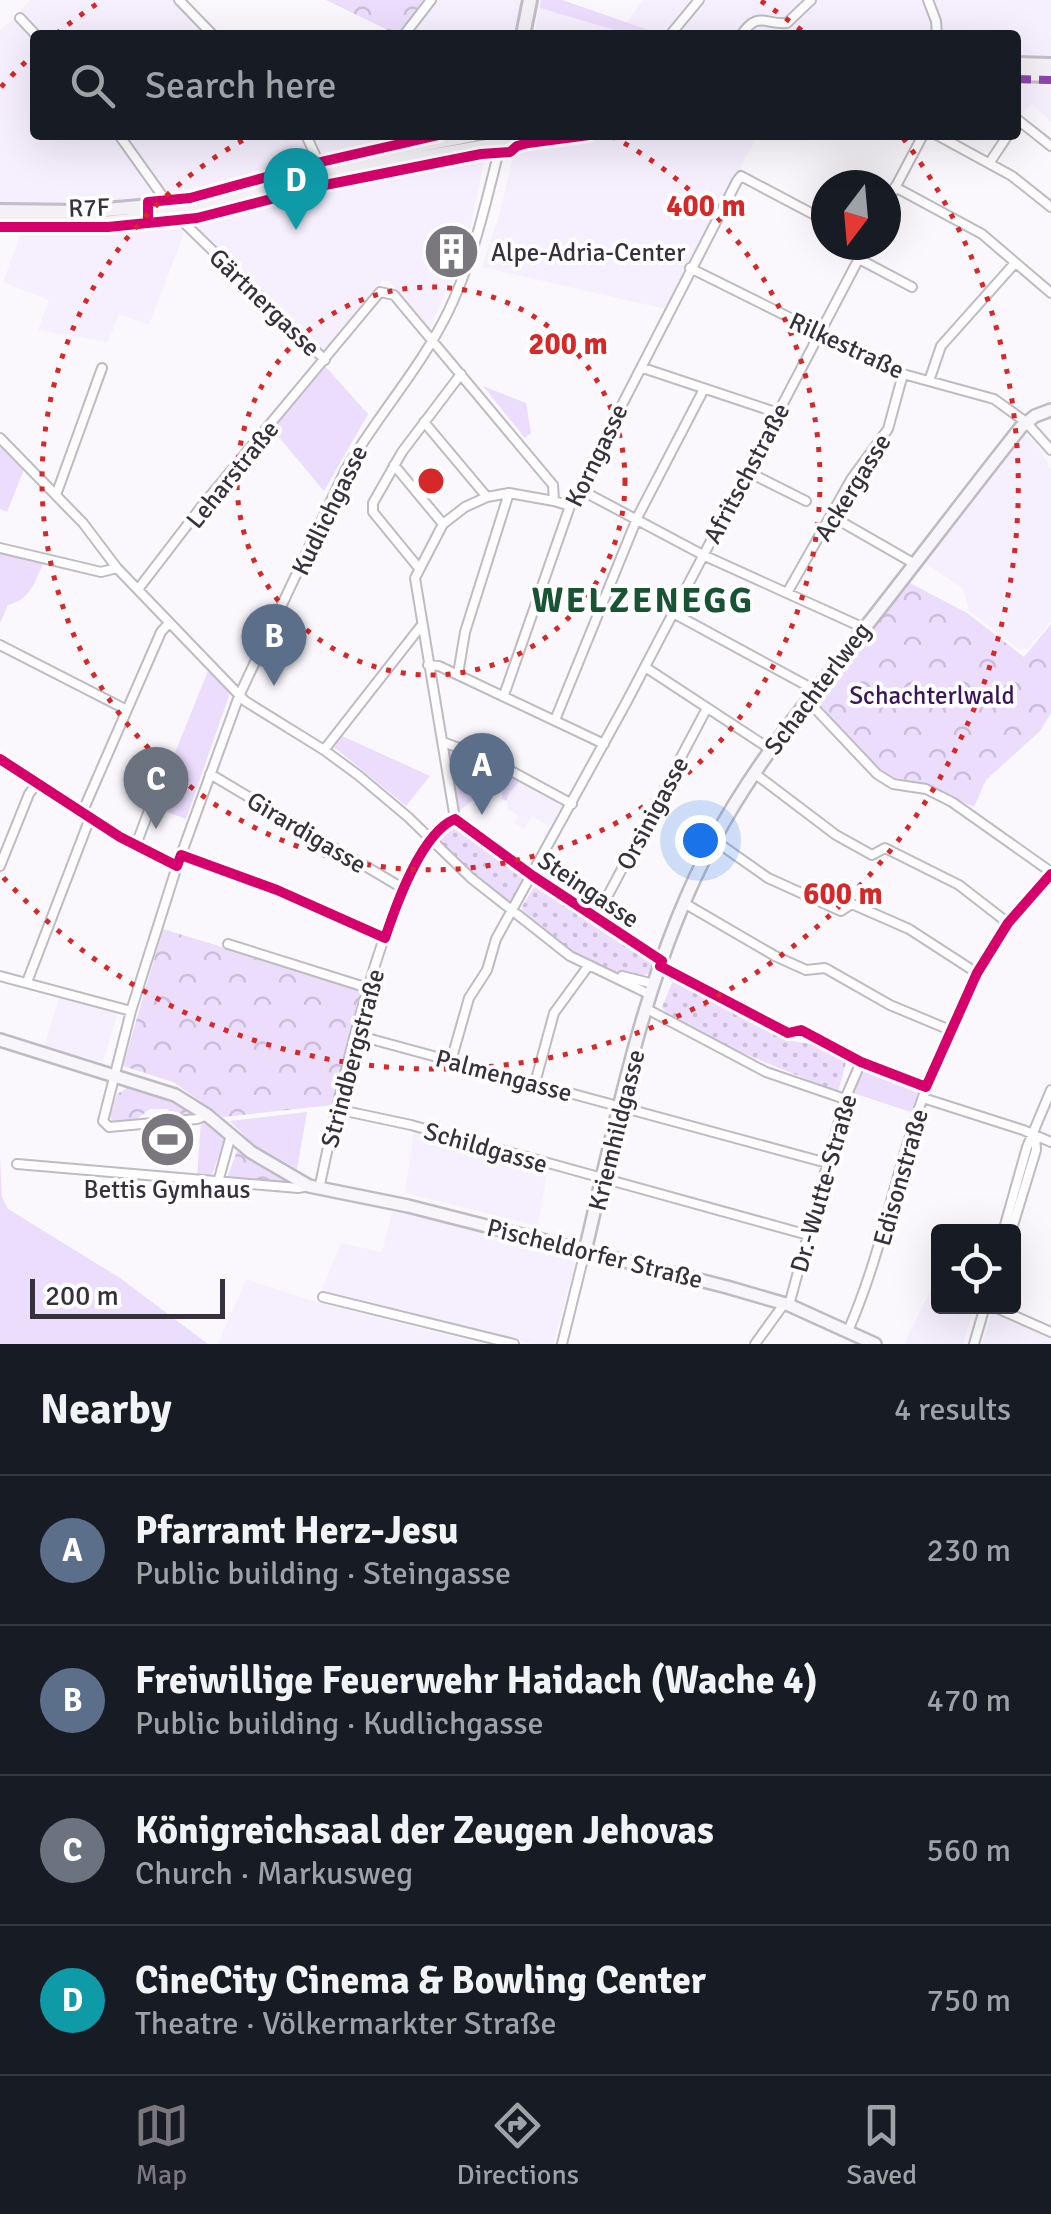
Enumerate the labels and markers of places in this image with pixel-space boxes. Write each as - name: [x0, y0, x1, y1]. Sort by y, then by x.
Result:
- pin: D: [264, 148, 328, 230]
- building icon: Alpe-Adria-Center: [422, 222, 482, 282]
- place label: Alpe-Adria-Center: [491, 237, 686, 268]
- centre of rings: [413, 463, 449, 499]
- pin: B: [242, 604, 306, 686]
- pin: A: [450, 732, 514, 815]
- pin: C: [124, 746, 188, 829]
- sports icon: Bettis Gymhaus: [137, 1110, 197, 1170]
- place label: Bettis Gymhaus: [84, 1174, 251, 1205]

